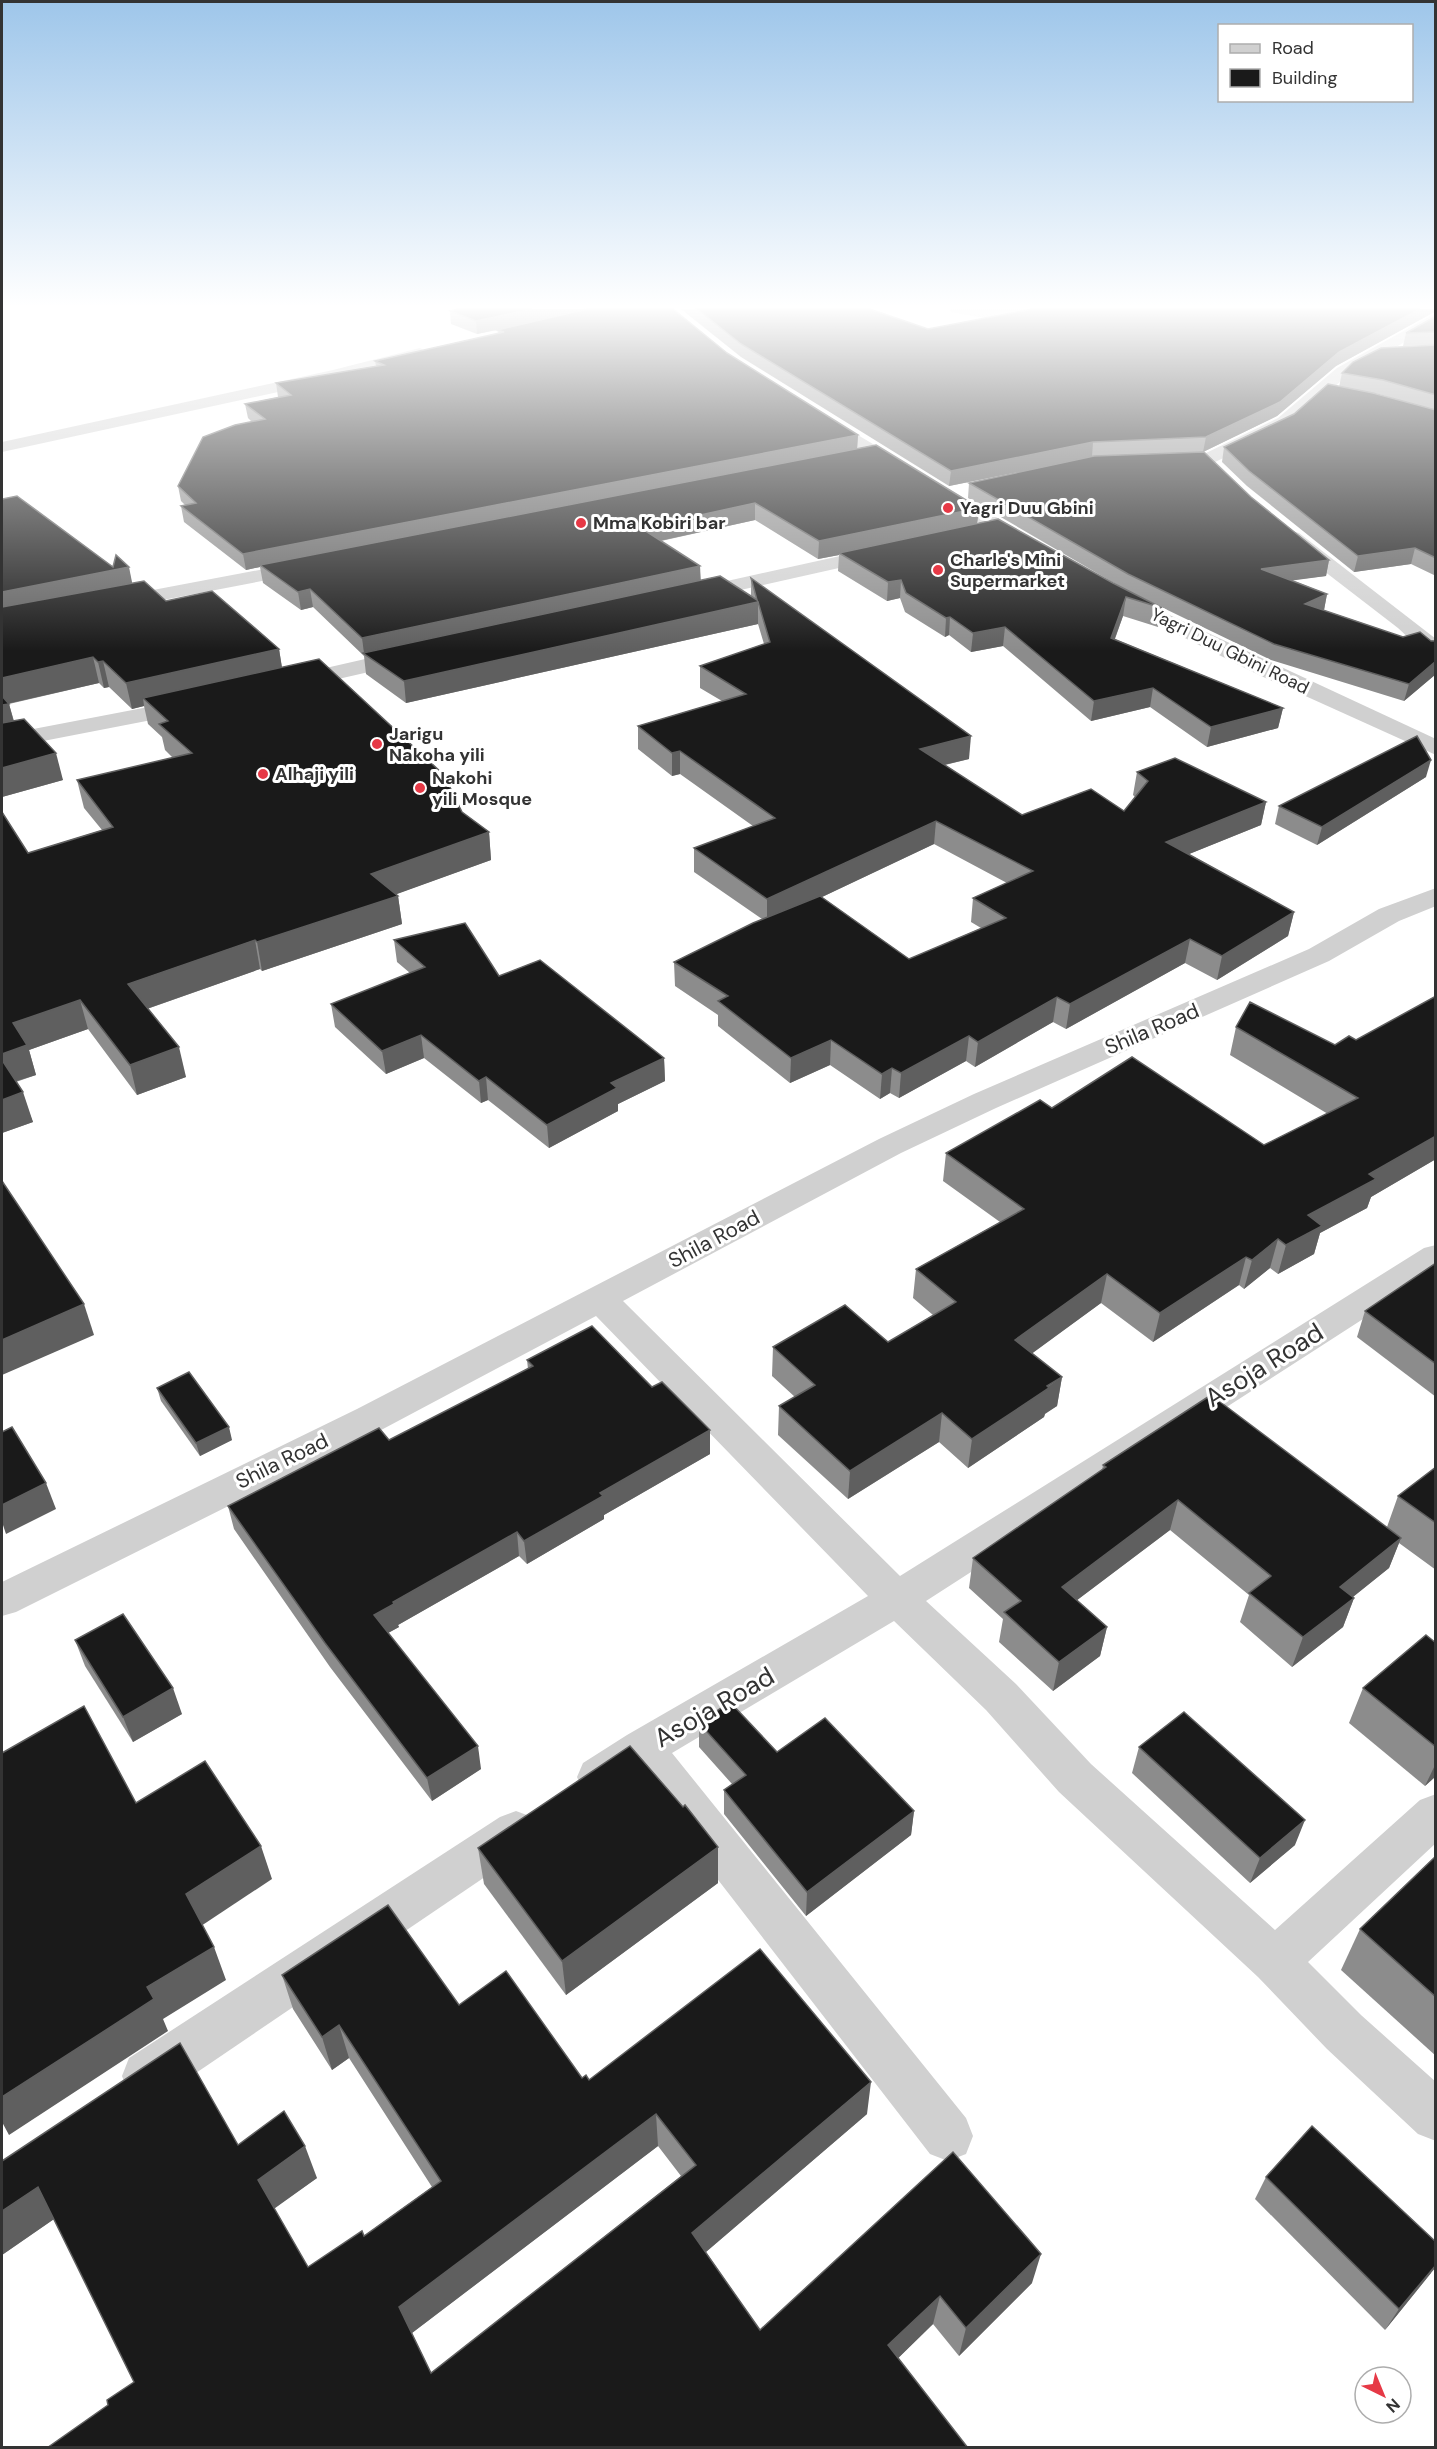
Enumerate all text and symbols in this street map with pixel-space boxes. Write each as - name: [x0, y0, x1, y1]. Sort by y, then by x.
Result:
- legend: [1218, 24, 1413, 102]
- text: Road: [1272, 36, 1314, 60]
- text: Building: [1272, 66, 1337, 90]
- place label: Yagri Duu Gbini: [960, 496, 1094, 520]
- marker: Yagri Duu Gbini: [941, 501, 955, 515]
- place label: Mma Kobiri bar: [593, 511, 726, 535]
- marker: Mma Kobiri bar: [574, 516, 588, 530]
- place label: Charle's Mini Supermarket: [950, 548, 1065, 593]
- marker: Charle's Mini Supermarket: [931, 563, 945, 577]
- street label: Yagri Duu Gbini Road: [1147, 602, 1313, 700]
- place label: Jarigu Nakoha yili: [389, 722, 485, 767]
- marker: Jarigu Nakoha yili: [370, 737, 384, 751]
- place label: Alhaji yili: [275, 762, 354, 786]
- place label: Nakohi yili Mosque: [432, 766, 532, 811]
- marker: Alhaji yili: [256, 767, 270, 781]
- marker: Nakohi yili Mosque: [413, 781, 427, 795]
- street label: Shila Road: [1101, 997, 1203, 1061]
- street label: Shila Road: [663, 1203, 765, 1275]
- street label: Asoja Road: [1198, 1315, 1330, 1415]
- street label: Shila Road: [231, 1427, 333, 1495]
- street label: Asoja Road: [648, 1659, 780, 1755]
- north arrow: [1353, 2365, 1413, 2425]
- text: N: [1381, 2394, 1404, 2417]

